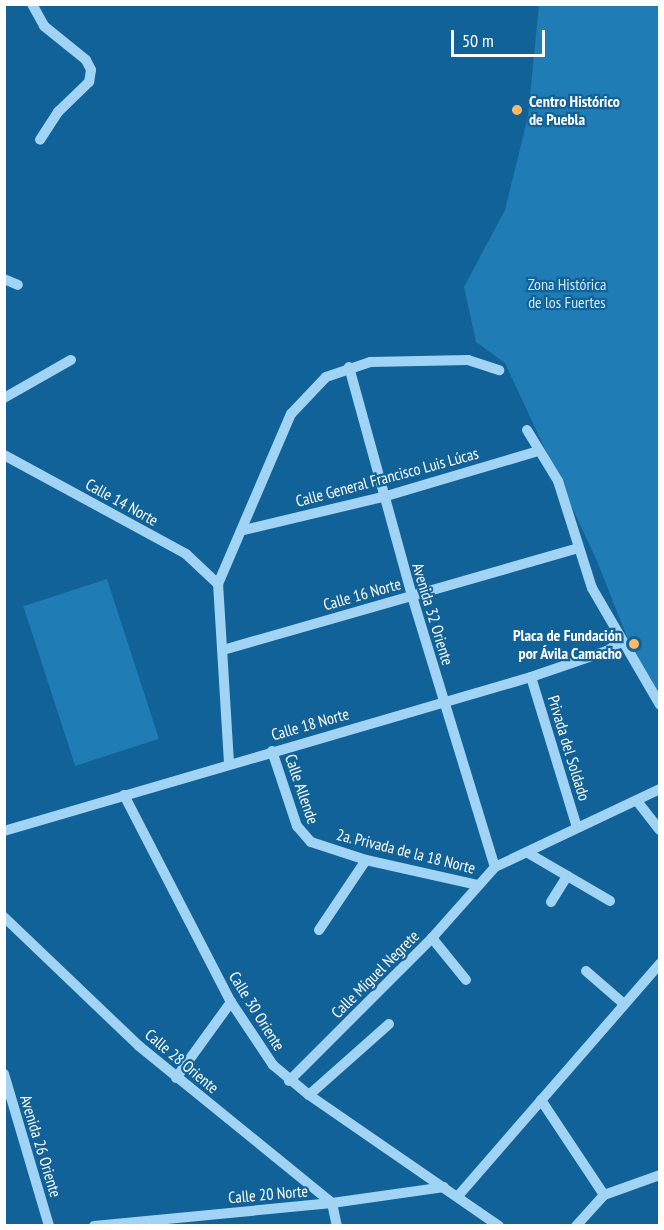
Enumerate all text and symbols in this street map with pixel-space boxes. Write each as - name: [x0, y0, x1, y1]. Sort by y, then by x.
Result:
- scale bar: [454, 18, 548, 56]
- text: 50 m: [462, 29, 494, 52]
- place label: Centro Histórico de Puebla: [529, 91, 620, 129]
- marker: Centro Histórico de Puebla: [510, 103, 524, 117]
- park label: Zona Histórica de los Fuertes: [528, 274, 606, 312]
- street label: Calle General Francisco Luis Lúcas: [294, 443, 480, 511]
- street label: Calle 14 Norte: [82, 474, 162, 530]
- street label: Avenida 32 Oriente: [408, 560, 458, 668]
- street label: Calle 16 Norte: [321, 574, 403, 614]
- place label: Placa de Fundación por Ávila Camacho: [513, 625, 622, 663]
- marker: Placa de Fundación por Ávila Camacho: [627, 637, 641, 651]
- street label: Privada del Soldado: [544, 693, 594, 803]
- street label: Calle 18 Norte: [269, 704, 351, 744]
- street label: Calle Allende: [281, 751, 323, 827]
- street label: 2a. Privada de la 18 Norte: [334, 824, 478, 878]
- street label: Calle Miguel Negrete: [327, 926, 423, 1022]
- street label: Calle 30 Oriente: [225, 968, 289, 1054]
- street label: Calle 28 Oriente: [141, 1025, 223, 1097]
- street label: Avenida 26 Oriente: [16, 1092, 66, 1200]
- street label: Calle 20 Norte: [227, 1181, 309, 1207]

